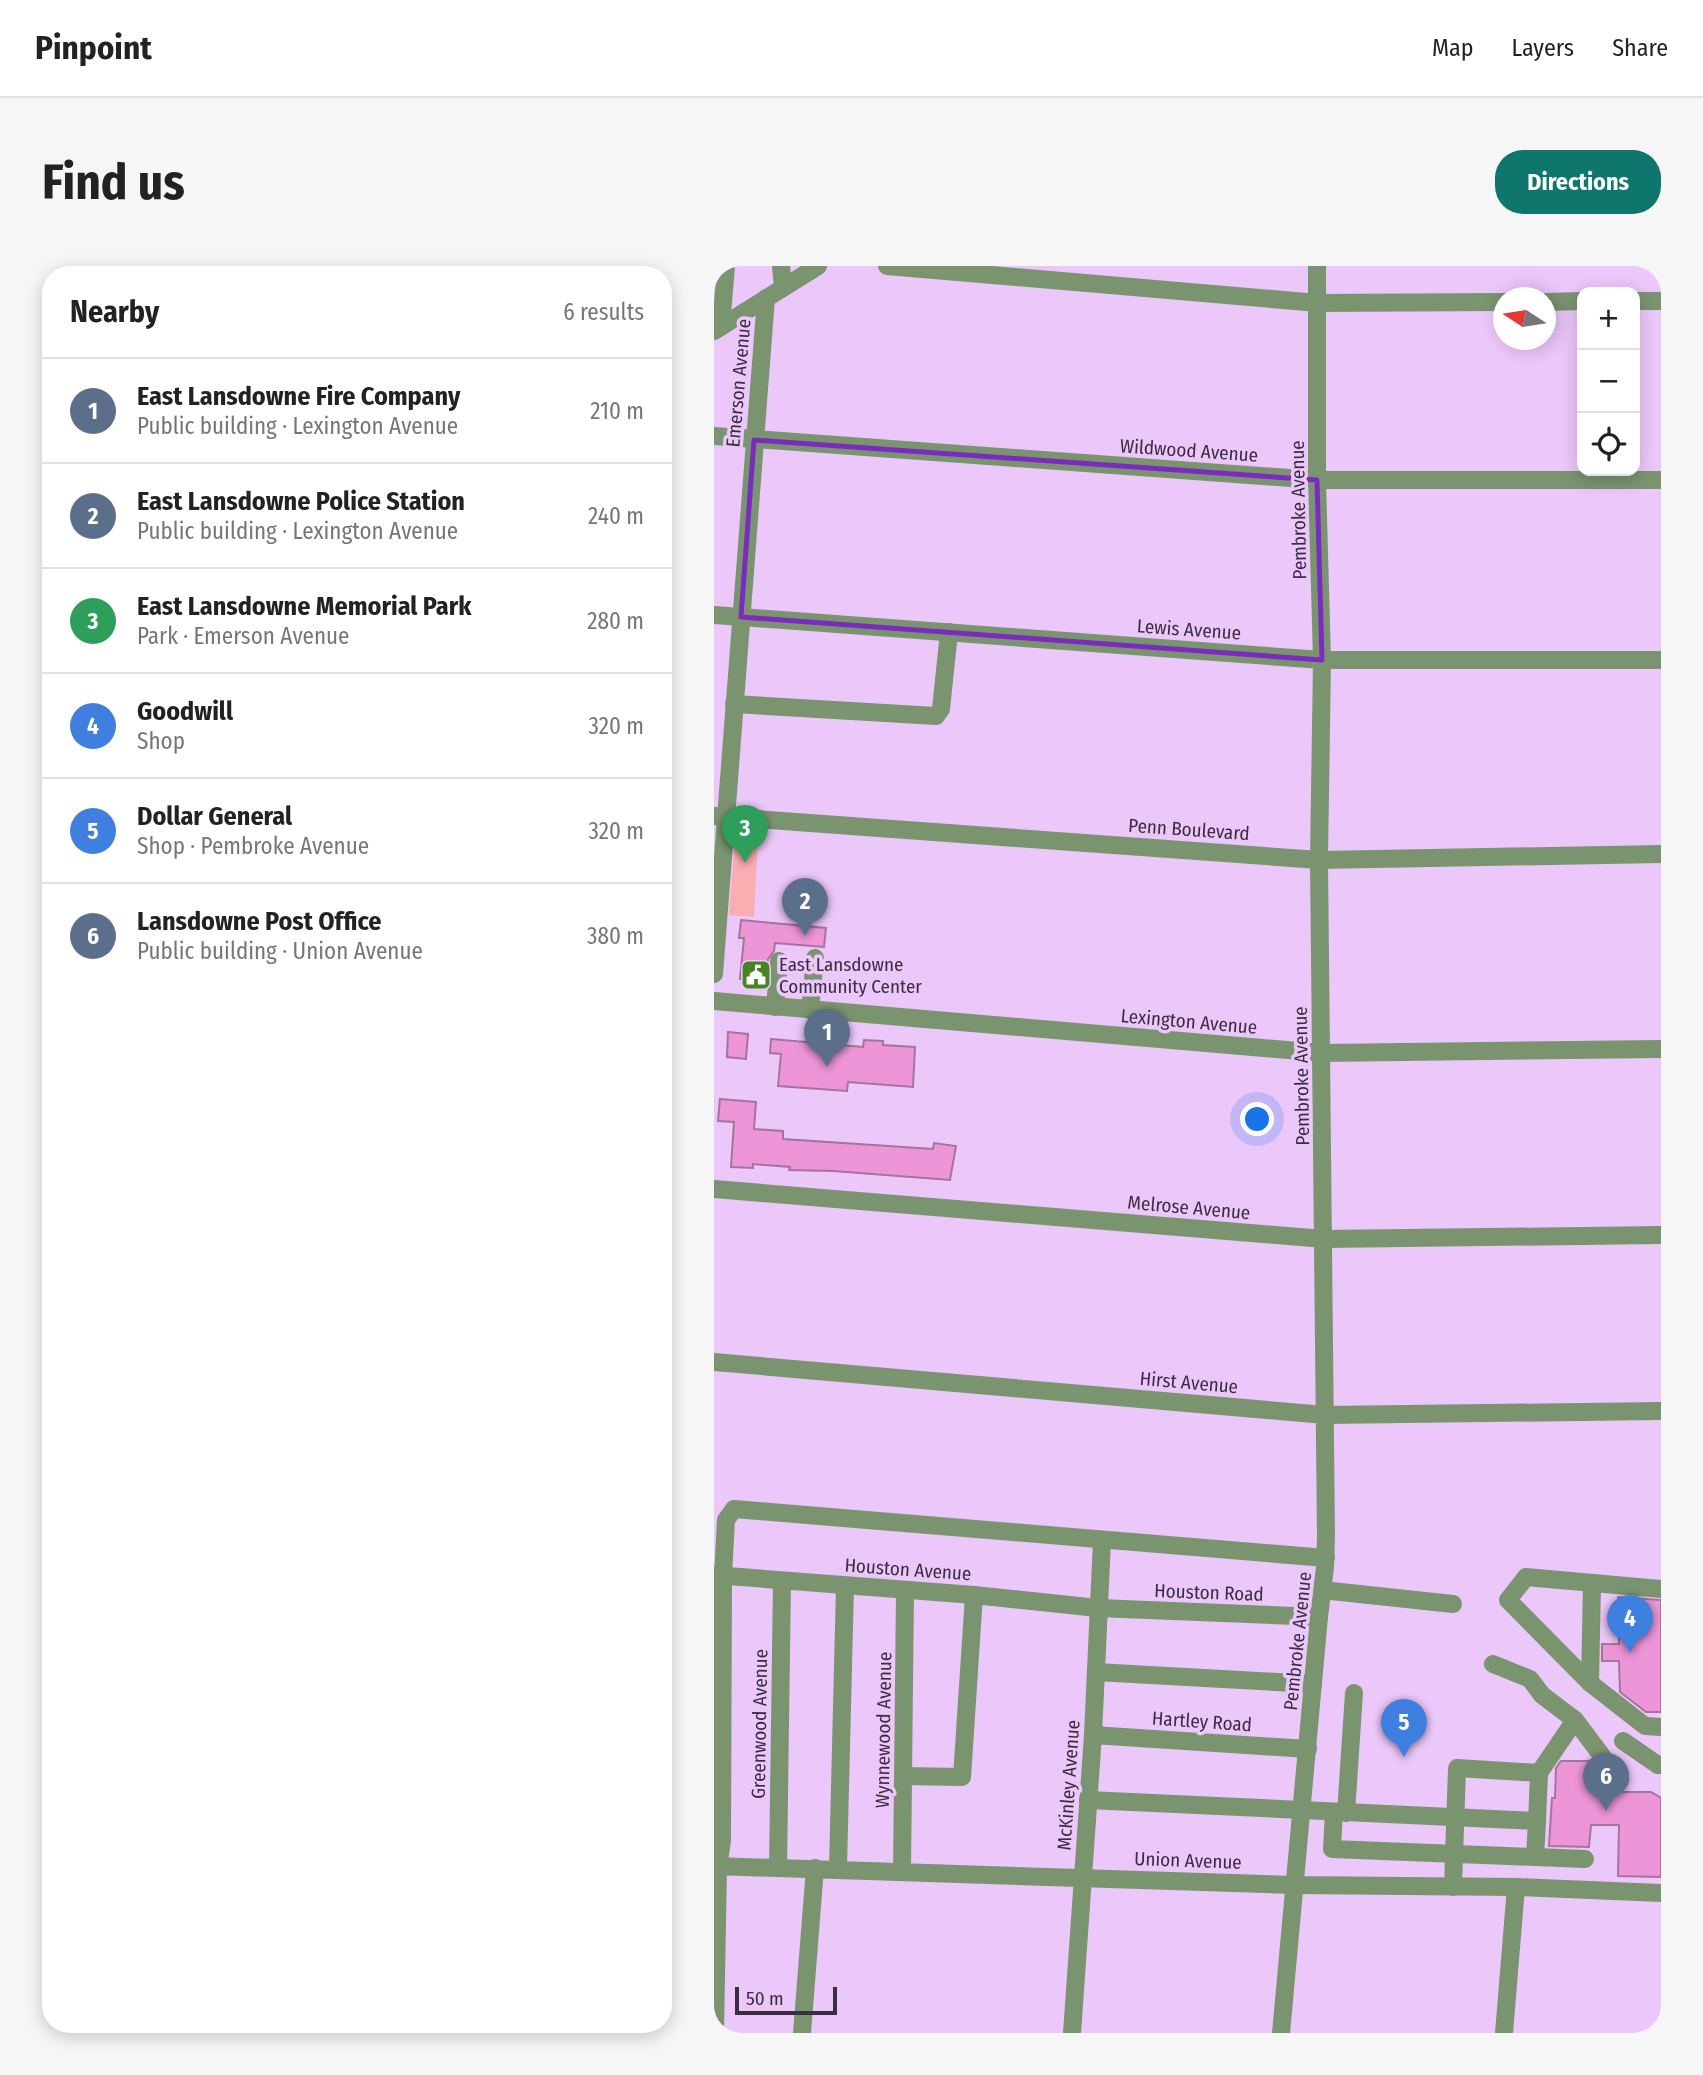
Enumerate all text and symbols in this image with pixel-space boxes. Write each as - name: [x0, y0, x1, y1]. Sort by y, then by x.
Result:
- text: Pinpoint: [35, 28, 152, 68]
- text: Map: [1432, 34, 1474, 62]
- text: Layers: [1512, 34, 1574, 62]
- text: Share: [1612, 34, 1668, 62]
- button: Directions: [1495, 150, 1661, 214]
- text: Find us: [42, 153, 185, 212]
- north arrow: [1493, 287, 1556, 350]
- map controls: [1577, 287, 1640, 476]
- button: +: [1577, 287, 1640, 350]
- text: Nearby: [70, 294, 159, 330]
- text: 6 results: [563, 298, 644, 326]
- street label: Emerson Avenue: [721, 318, 756, 448]
- button: −: [1577, 350, 1640, 413]
- text: East Lansdowne Fire Company: [137, 381, 460, 412]
- text: 1: [88, 397, 98, 425]
- text: 210 m: [590, 397, 644, 425]
- text: Public building · Lexington Avenue: [137, 412, 458, 440]
- button: locate: [1577, 413, 1640, 476]
- street label: Wildwood Avenue: [1119, 434, 1259, 467]
- street label: Pembroke Avenue: [1286, 440, 1311, 580]
- text: East Lansdowne Police Station: [137, 486, 465, 517]
- text: 2: [88, 502, 98, 530]
- text: 240 m: [588, 502, 644, 530]
- text: Public building · Lexington Avenue: [137, 517, 458, 545]
- text: East Lansdowne Memorial Park: [137, 591, 471, 622]
- text: 3: [88, 607, 98, 635]
- text: 280 m: [587, 607, 644, 635]
- street label: Lewis Avenue: [1136, 614, 1242, 645]
- text: Park · Emerson Avenue: [137, 622, 349, 650]
- text: Goodwill: [137, 696, 233, 727]
- text: 4: [87, 712, 99, 740]
- text: 320 m: [589, 712, 644, 740]
- text: Shop: [137, 727, 185, 755]
- text: Dollar General: [137, 801, 292, 832]
- pin: 3: [722, 805, 768, 863]
- street label: Penn Boulevard: [1128, 814, 1250, 845]
- text: 5: [87, 817, 99, 845]
- text: 320 m: [589, 817, 644, 845]
- text: Shop · Pembroke Avenue: [137, 832, 369, 860]
- pin: 2: [782, 878, 828, 936]
- text: Lansdowne Post Office: [137, 906, 381, 937]
- text: 6: [87, 922, 99, 950]
- text: 380 m: [587, 922, 644, 950]
- text: Public building · Union Avenue: [137, 937, 423, 965]
- place label: East Lansdowne Community Center: [779, 953, 922, 998]
- public building icon: East Lansdowne Community Center: [739, 958, 773, 992]
- street label: Lexington Avenue: [1120, 1004, 1258, 1039]
- street label: Pembroke Avenue: [1289, 1006, 1314, 1146]
- pin: 1: [804, 1009, 850, 1067]
- your location: [1240, 1102, 1274, 1136]
- street label: Melrose Avenue: [1127, 1191, 1251, 1224]
- street label: Hirst Avenue: [1139, 1367, 1239, 1398]
- street label: Houston Avenue: [844, 1554, 972, 1585]
- street label: Pembroke Avenue: [1279, 1571, 1316, 1711]
- street label: Houston Road: [1154, 1579, 1264, 1606]
- pin: 4: [1607, 1595, 1653, 1653]
- street label: Greenwood Avenue: [747, 1649, 772, 1799]
- street label: Wynnewood Avenue: [871, 1652, 896, 1808]
- pin: 5: [1381, 1699, 1427, 1757]
- street label: Hartley Road: [1151, 1707, 1253, 1736]
- street label: McKinley Avenue: [1052, 1719, 1085, 1851]
- pin: 6: [1583, 1753, 1629, 1811]
- street label: Union Avenue: [1134, 1847, 1242, 1874]
- scale bar: [735, 1984, 836, 2016]
- text: 50 m: [746, 1987, 784, 2010]

